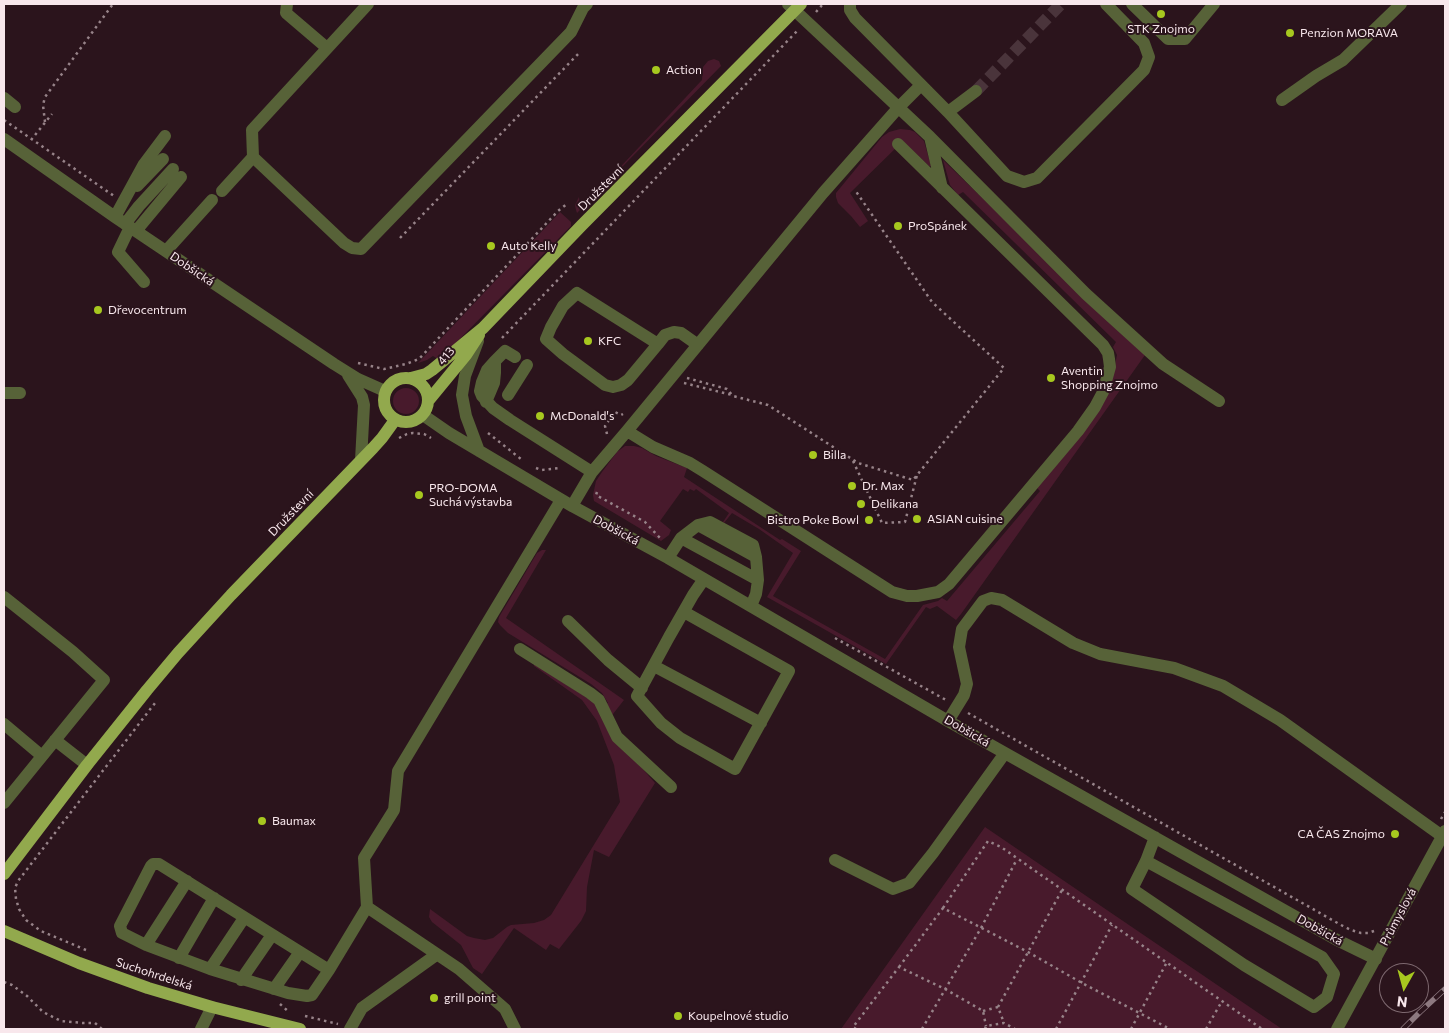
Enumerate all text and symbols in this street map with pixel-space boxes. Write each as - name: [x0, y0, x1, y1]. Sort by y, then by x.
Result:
- marker: STK Znojmo: [1155, 8, 1167, 20]
- place label: STK Znojmo: [1127, 22, 1195, 36]
- place label: Penzion MORAVA: [1300, 26, 1398, 40]
- marker: Penzion MORAVA: [1284, 27, 1296, 39]
- place label: Action: [666, 63, 702, 77]
- marker: Action: [650, 64, 662, 76]
- street label: Družstevní: [575, 162, 627, 214]
- place label: ProSpánek: [908, 219, 967, 233]
- marker: ProSpánek: [892, 220, 904, 232]
- place label: Auto Kelly: [501, 239, 556, 253]
- marker: Auto Kelly: [485, 240, 497, 252]
- street label: Dobšická: [167, 249, 217, 289]
- place label: Dřevocentrum: [108, 303, 187, 317]
- marker: Dřevocentrum: [92, 304, 104, 316]
- place label: KFC: [598, 334, 621, 348]
- marker: KFC: [582, 335, 594, 347]
- street label: 413: [434, 344, 458, 368]
- place label: Aventin Shopping Znojmo: [1061, 364, 1158, 392]
- marker: Aventin Shopping Znojmo: [1045, 372, 1057, 384]
- place label: McDonald's: [550, 409, 614, 423]
- marker: McDonald's: [534, 410, 546, 422]
- place label: Billa: [823, 448, 846, 462]
- marker: Billa: [807, 449, 819, 461]
- place label: Dr. Max: [862, 479, 904, 493]
- marker: Dr. Max: [846, 480, 858, 492]
- place label: PRO-DOMA Suchá výstavba: [429, 481, 512, 509]
- street label: Družstevní: [265, 487, 317, 539]
- marker: PRO-DOMA Suchá výstavba: [413, 489, 425, 501]
- place label: Delikana: [871, 497, 918, 511]
- marker: Delikana: [855, 498, 867, 510]
- street label: Dobšická: [590, 512, 642, 548]
- place label: ASIAN cuisine: [927, 512, 1003, 526]
- place label: Bistro Poke Bowl: [767, 513, 859, 527]
- marker: ASIAN cuisine: [911, 513, 923, 525]
- marker: Bistro Poke Bowl: [863, 514, 875, 526]
- street label: Dobšická: [942, 712, 992, 750]
- place label: Baumax: [272, 814, 316, 828]
- marker: Baumax: [256, 815, 268, 827]
- place label: CA ČAS Znojmo: [1298, 827, 1385, 841]
- marker: CA ČAS Znojmo: [1389, 828, 1401, 840]
- street label: Průmyslová: [1377, 886, 1419, 948]
- street label: Dobšická: [1295, 912, 1345, 948]
- street label: Suchohrdelská: [114, 955, 194, 993]
- north arrow: [1379, 963, 1429, 1013]
- place label: grill point: [444, 991, 496, 1005]
- marker: grill point: [428, 992, 440, 1004]
- text: N: [1396, 993, 1408, 1011]
- place label: Koupelnové studio: [688, 1009, 789, 1023]
- marker: Koupelnové studio: [672, 1010, 684, 1022]

